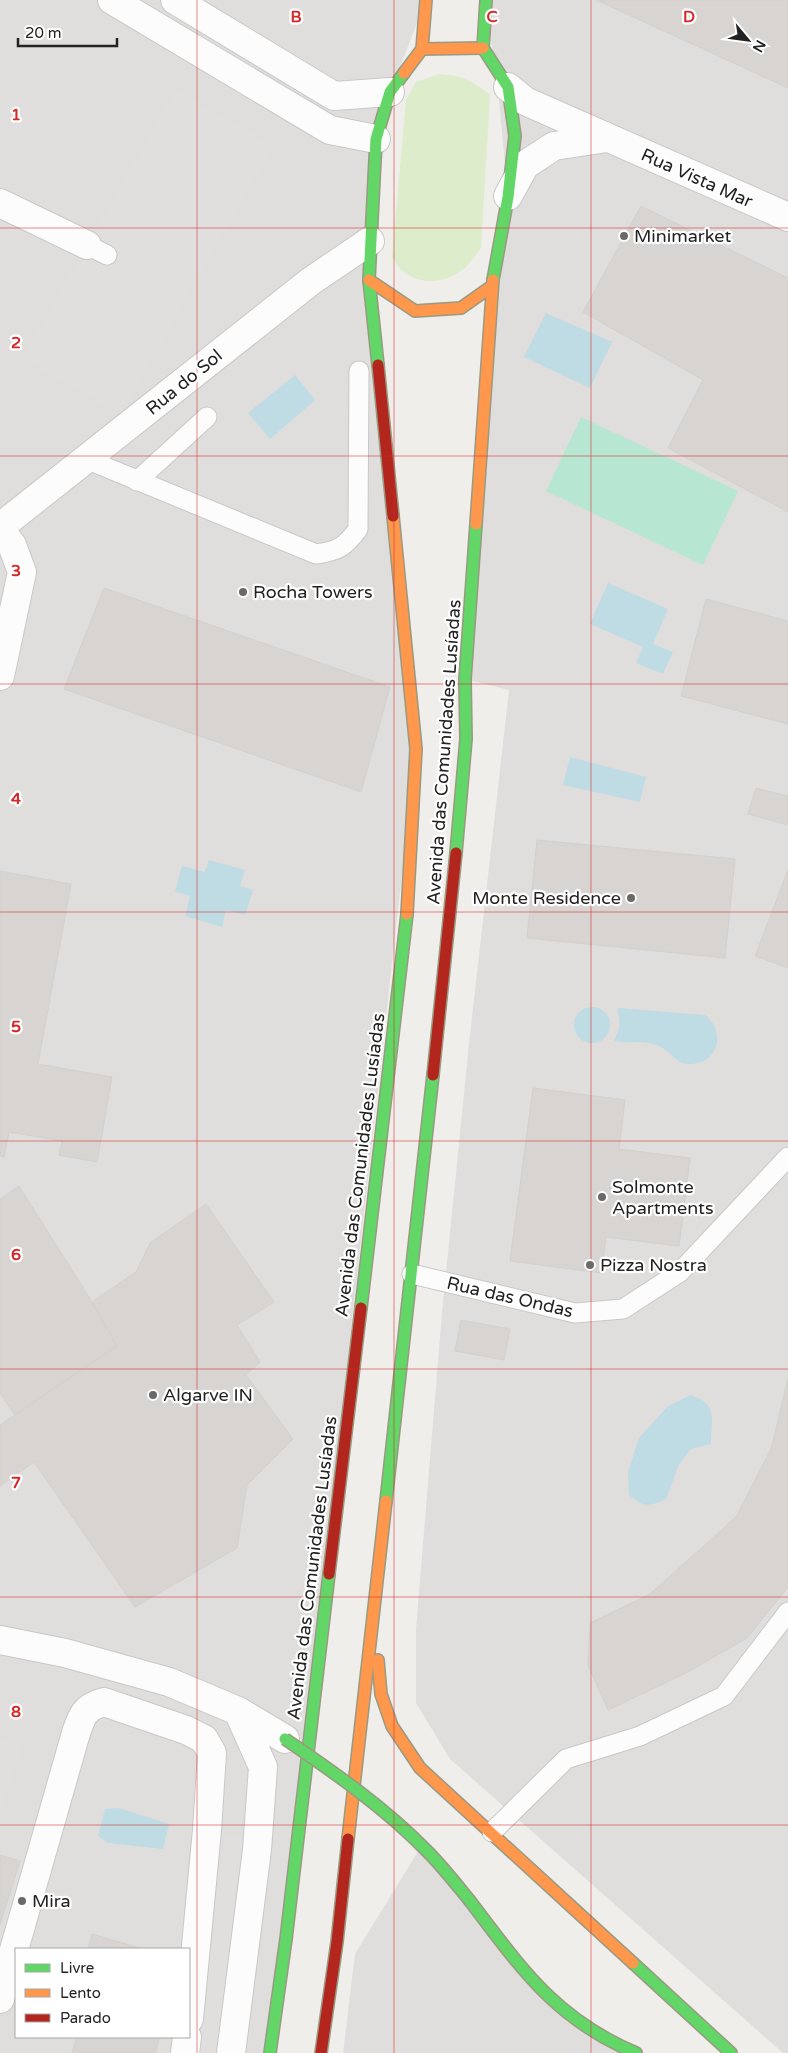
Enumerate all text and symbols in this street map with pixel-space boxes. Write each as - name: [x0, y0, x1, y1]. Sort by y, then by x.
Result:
- text: B: [290, 7, 302, 27]
- text: C: [486, 7, 498, 27]
- text: D: [683, 7, 695, 27]
- scale bar: [18, 15, 116, 47]
- north arrow: [723, 15, 773, 65]
- text: 20 m: [25, 24, 62, 42]
- text: N: [749, 37, 769, 55]
- text: 1: [11, 105, 21, 125]
- street label: Rua Vista Mar: [638, 144, 756, 212]
- place label: Minimarket: [634, 225, 732, 247]
- marker: Minimarket: [618, 230, 630, 242]
- text: 2: [11, 333, 21, 353]
- street label: Rua do Sol: [141, 344, 227, 420]
- text: 3: [11, 561, 21, 581]
- place label: Rocha Towers: [253, 581, 373, 603]
- marker: Rocha Towers: [237, 586, 249, 598]
- street label: Avenida das Comunidades Lusíadas: [422, 599, 466, 905]
- text: 4: [11, 789, 21, 809]
- place label: Monte Residence: [472, 887, 621, 909]
- marker: Monte Residence: [625, 892, 637, 904]
- street label: Avenida das Comunidades Lusíadas: [330, 1012, 390, 1318]
- text: 5: [11, 1017, 21, 1037]
- place label: Solmonte Apartments: [612, 1176, 714, 1219]
- marker: Solmonte Apartments: [596, 1191, 608, 1203]
- text: 6: [11, 1245, 21, 1265]
- place label: Pizza Nostra: [600, 1254, 707, 1276]
- marker: Pizza Nostra: [584, 1259, 596, 1271]
- street label: Rua das Ondas: [445, 1272, 575, 1322]
- place label: Algarve IN: [163, 1384, 253, 1406]
- marker: Algarve IN: [147, 1389, 159, 1401]
- street label: Avenida das Comunidades Lusíadas: [282, 1415, 342, 1721]
- text: 7: [11, 1473, 21, 1493]
- text: 8: [11, 1702, 21, 1722]
- place label: Mira: [32, 1890, 71, 1912]
- marker: Mira: [16, 1895, 28, 1907]
- legend: [15, 1948, 190, 2038]
- text: Livre: [60, 1959, 94, 1977]
- text: Lento: [60, 1984, 101, 2002]
- text: Parado: [60, 2009, 111, 2027]

